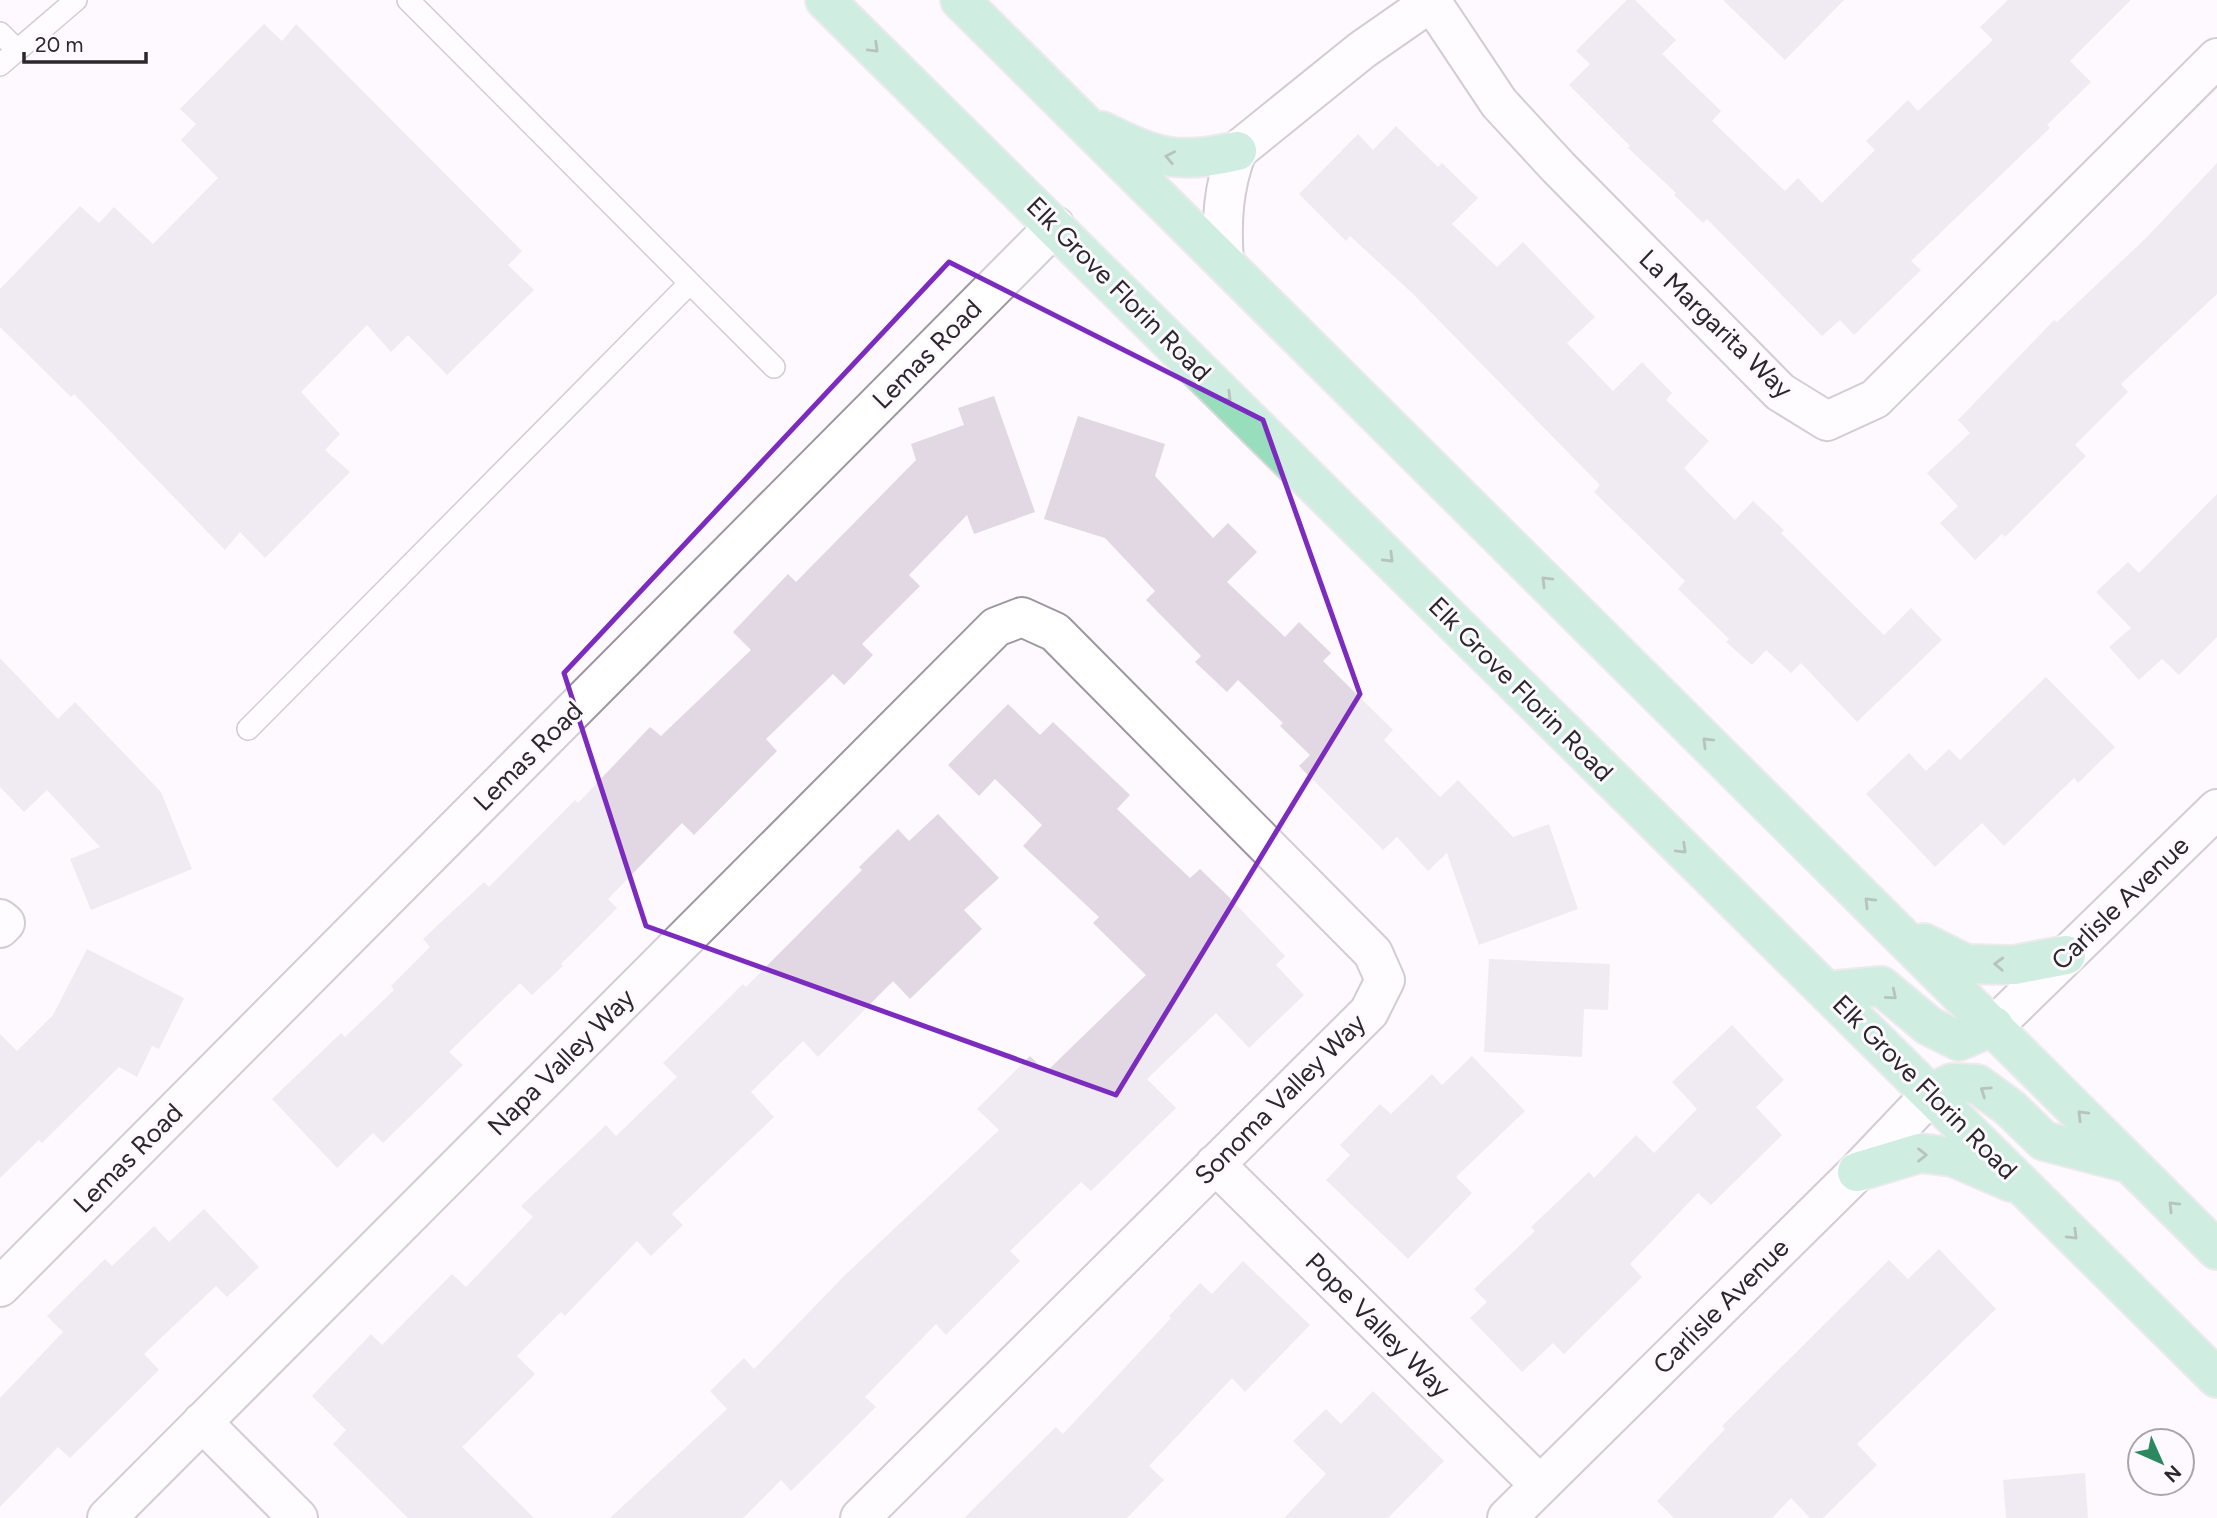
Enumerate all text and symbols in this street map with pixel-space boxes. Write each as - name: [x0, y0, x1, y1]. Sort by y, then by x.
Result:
- scale bar: [24, 21, 147, 65]
- text: 20 m: [35, 32, 83, 57]
- one-way arrow: [866, 39, 879, 52]
- one-way arrow: [1164, 150, 1176, 165]
- street label: Elk Grove Florin Road: [1020, 190, 1218, 388]
- street label: La Margarita Way: [1633, 243, 1800, 405]
- street label: Lemas Road: [866, 293, 988, 415]
- one-way arrow: [1219, 389, 1232, 402]
- one-way arrow: [1380, 549, 1393, 562]
- one-way arrow: [1541, 577, 1554, 590]
- street label: Elk Grove Florin Road: [1422, 590, 1620, 788]
- street label: Lemas Road: [467, 695, 589, 817]
- one-way arrow: [1703, 737, 1716, 750]
- street label: Carlisle Avenue: [2045, 829, 2195, 977]
- one-way arrow: [1674, 841, 1687, 854]
- one-way arrow: [1864, 897, 1877, 910]
- one-way arrow: [1993, 957, 2004, 972]
- street label: Napa Valley Way: [481, 982, 641, 1142]
- one-way arrow: [1883, 987, 1896, 999]
- street label: Elk Grove Florin Road: [1826, 988, 2024, 1186]
- street label: Sonoma Valley Way: [1188, 1007, 1372, 1191]
- one-way arrow: [1980, 1087, 1993, 1099]
- street label: Lemas Road: [67, 1097, 189, 1219]
- one-way arrow: [2077, 1110, 2090, 1123]
- one-way arrow: [1917, 1147, 1928, 1163]
- one-way arrow: [2169, 1202, 2182, 1215]
- one-way arrow: [2065, 1227, 2078, 1240]
- street label: Carlisle Avenue: [1646, 1231, 1796, 1381]
- street label: Pope Valley Way: [1299, 1246, 1457, 1404]
- north arrow: [2126, 1427, 2196, 1497]
- text: N: [2159, 1460, 2186, 1487]

